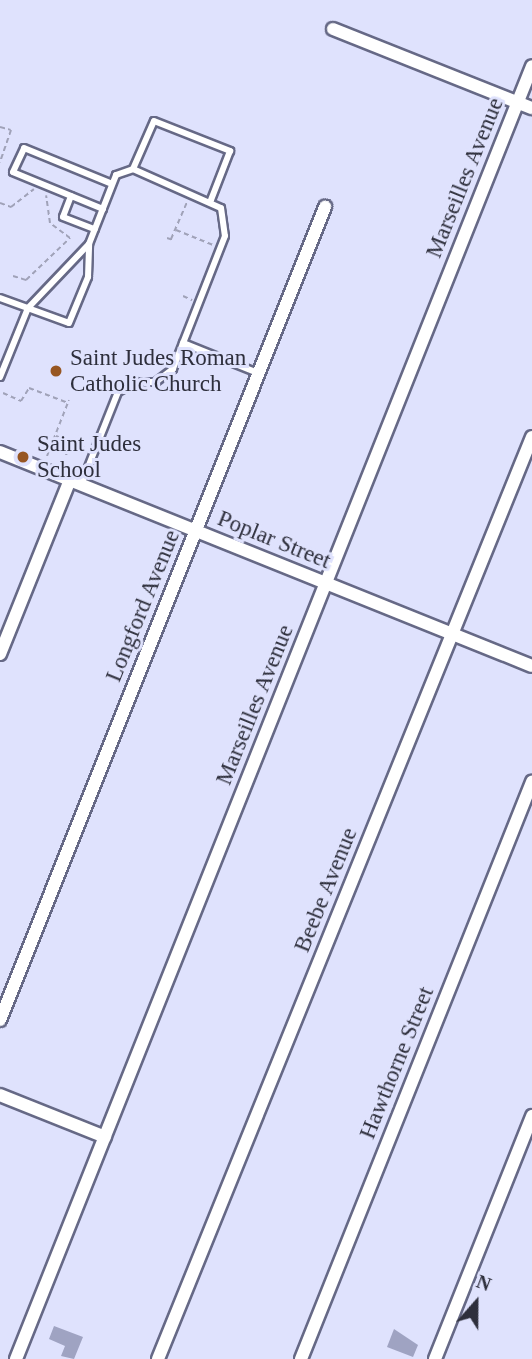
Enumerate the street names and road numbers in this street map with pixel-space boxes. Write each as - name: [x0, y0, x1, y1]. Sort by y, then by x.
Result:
- street label: Marseilles Avenue: [420, 93, 510, 263]
- street label: Poplar Street: [213, 505, 335, 575]
- street label: Longford Avenue: [100, 526, 186, 686]
- street label: Marseilles Avenue: [210, 620, 300, 790]
- street label: Beebe Avenue: [288, 823, 364, 957]
- street label: Hawthorne Street: [354, 983, 440, 1143]

